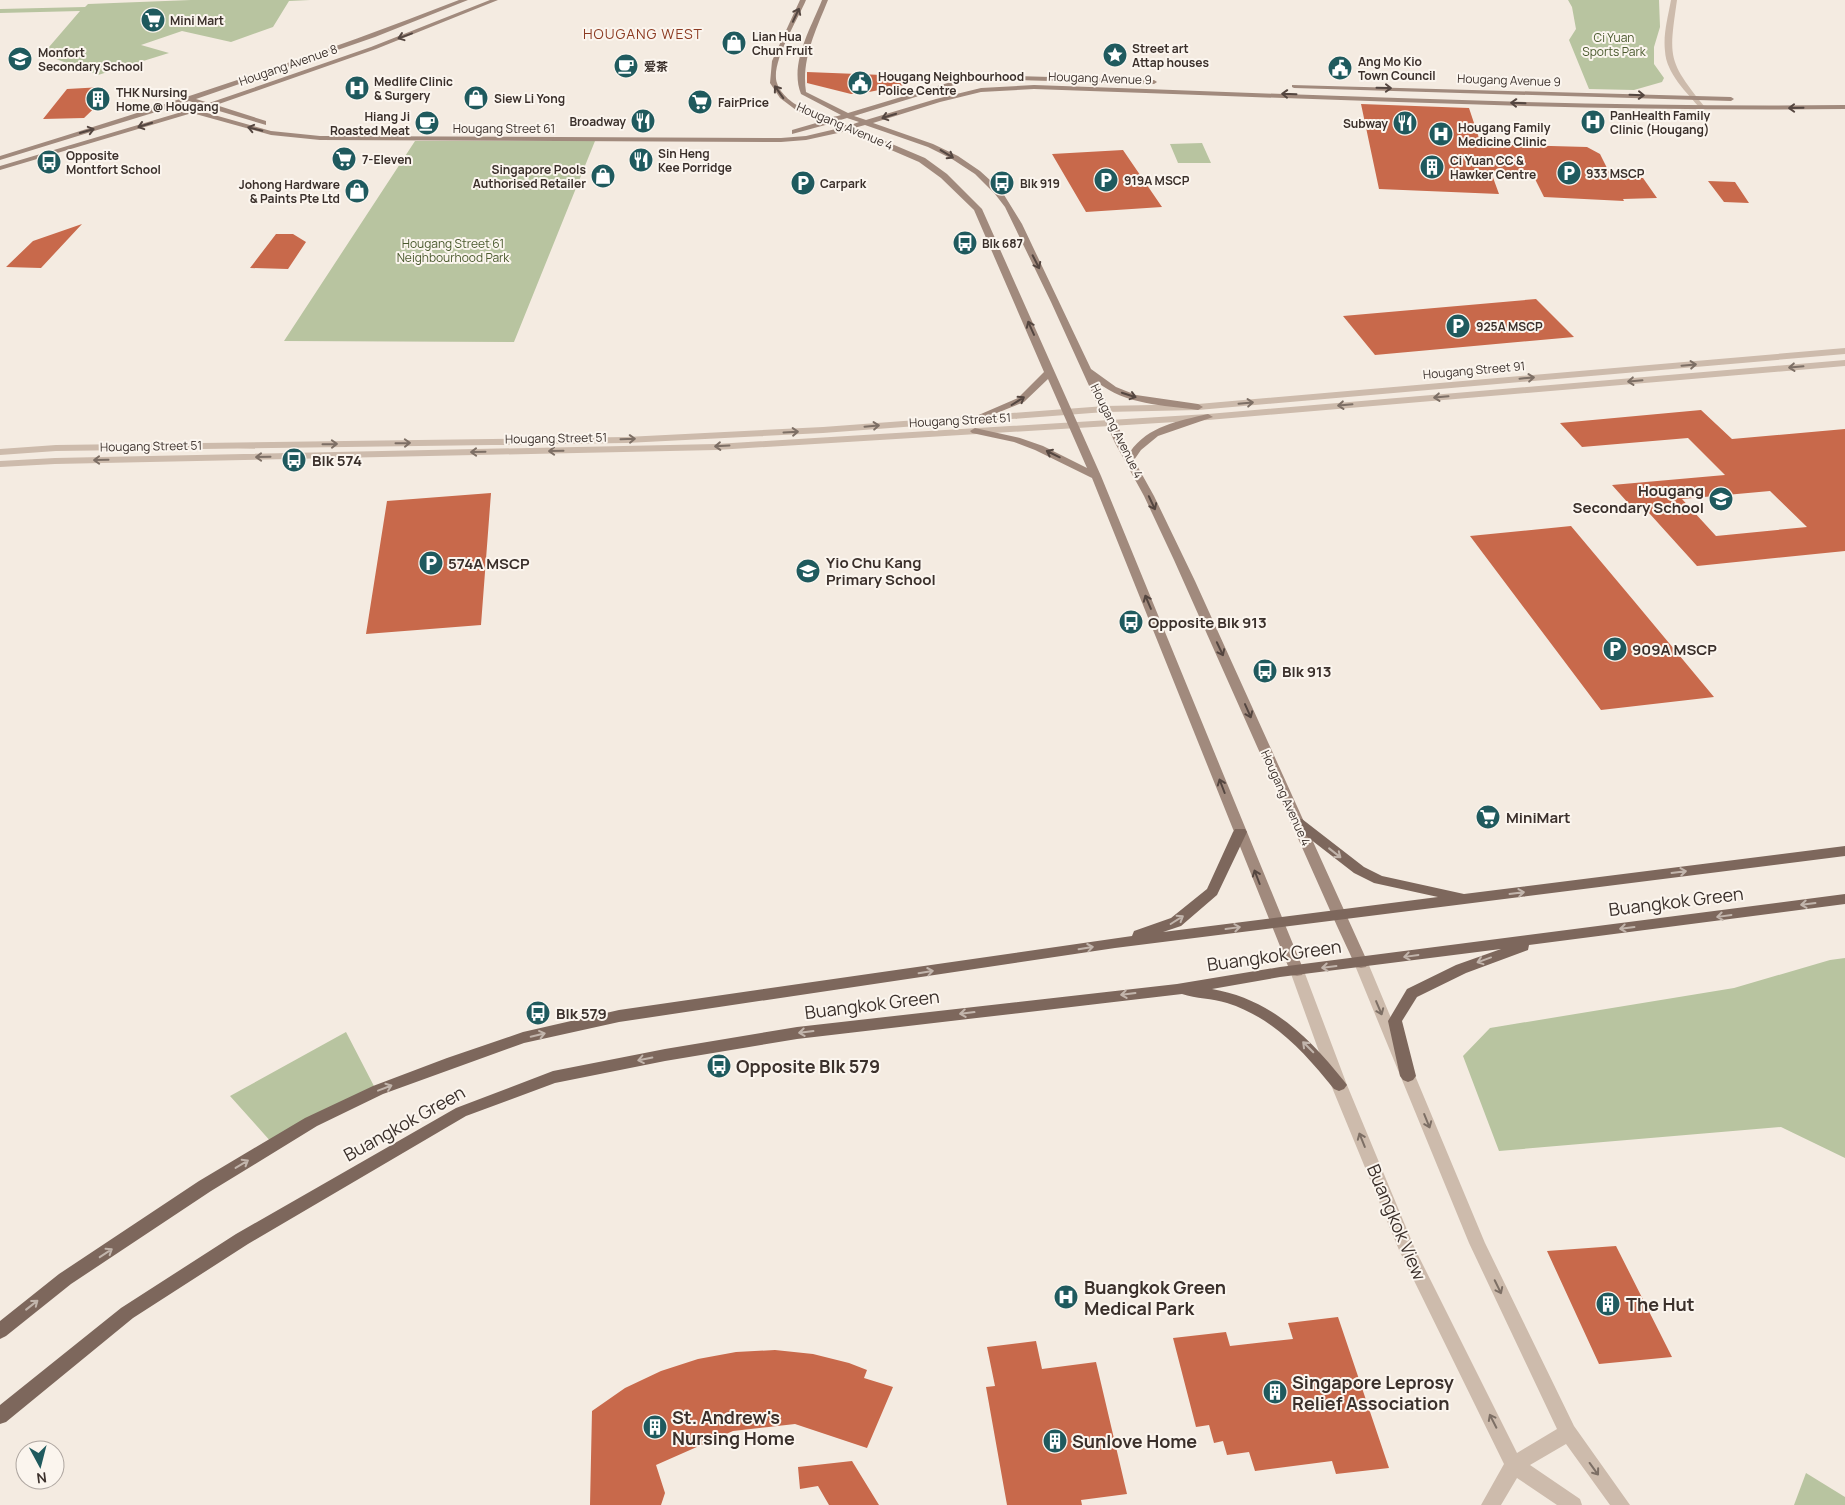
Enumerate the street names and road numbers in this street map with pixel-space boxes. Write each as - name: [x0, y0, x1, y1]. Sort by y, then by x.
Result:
- street label: Hougang Avenue 8: [236, 40, 340, 90]
- street label: Hougang Avenue 9: [1048, 68, 1152, 88]
- street label: Hougang Avenue 9: [1457, 70, 1561, 90]
- street label: Hougang Avenue 4: [794, 98, 896, 154]
- street label: Hougang Street 61: [453, 120, 555, 137]
- street label: Hougang Street 91: [1422, 357, 1526, 383]
- street label: Hougang Avenue 4: [1087, 381, 1147, 481]
- street label: Hougang Street 51: [909, 409, 1011, 431]
- street label: Hougang Street 51: [505, 429, 607, 447]
- street label: Hougang Street 51: [100, 437, 202, 455]
- street label: Hougang Avenue 4: [1257, 747, 1315, 849]
- street label: Buangkok Green: [1607, 881, 1745, 921]
- street label: Buangkok Green: [1205, 934, 1343, 976]
- street label: Buangkok Green: [803, 984, 941, 1024]
- street label: Buangkok Green: [339, 1080, 469, 1166]
- street label: Buangkok View: [1362, 1160, 1432, 1284]

